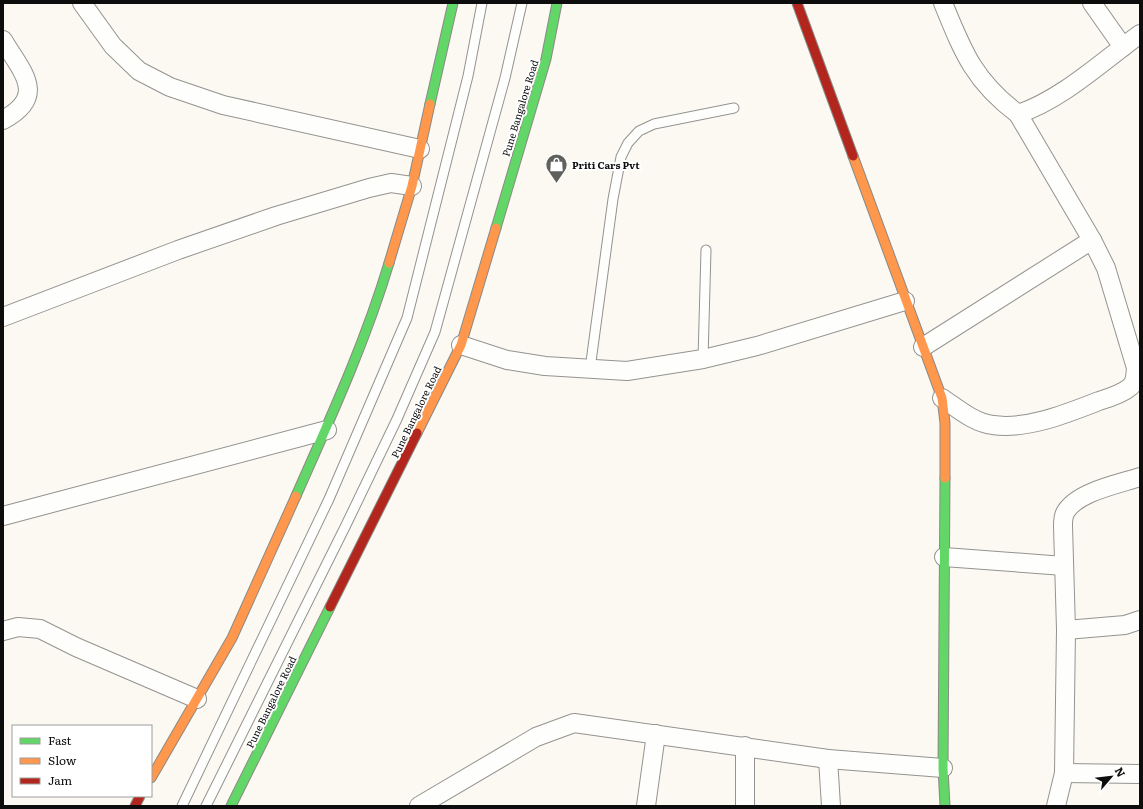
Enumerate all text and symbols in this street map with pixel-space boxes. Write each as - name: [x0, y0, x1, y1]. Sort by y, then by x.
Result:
- street label: Pune Bangalore Road: [498, 58, 541, 158]
- shop icon: Priti Cars Pvt: [544, 152, 570, 185]
- place label: Priti Cars Pvt: [572, 157, 640, 172]
- street label: Pune Bangalore Road: [387, 363, 444, 460]
- street label: Pune Bangalore Road: [242, 653, 299, 750]
- legend: [12, 725, 152, 797]
- text: Fast: [48, 731, 72, 749]
- text: Slow: [48, 751, 77, 769]
- north arrow: [1091, 757, 1131, 797]
- text: N: [1111, 764, 1130, 780]
- text: Jam: [48, 771, 73, 789]

